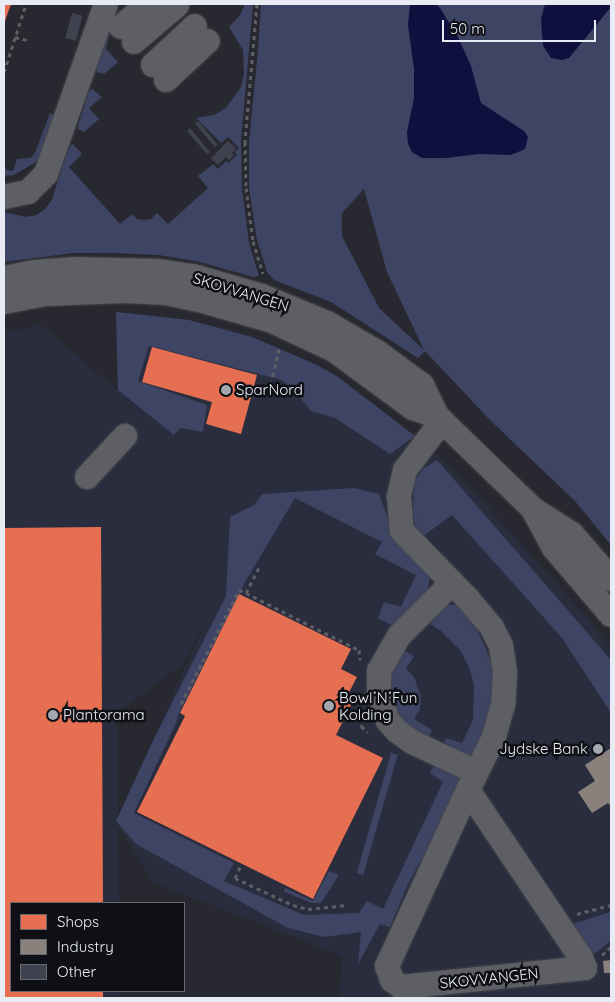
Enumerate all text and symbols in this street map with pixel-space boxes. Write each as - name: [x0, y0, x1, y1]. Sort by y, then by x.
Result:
- scale bar: [445, 10, 599, 42]
- text: 50 m: [450, 19, 485, 38]
- street label: SKOVVANGEN: [191, 269, 291, 315]
- place label: SparNord: [236, 381, 303, 399]
- marker: SparNord: [220, 384, 232, 396]
- place label: Bowl´N´Fun Kolding: [339, 688, 417, 723]
- marker: Bowl´N´Fun Kolding: [323, 700, 335, 712]
- place label: Plantorama: [63, 706, 145, 724]
- marker: Plantorama: [47, 709, 59, 721]
- place label: Jydske Bank: [499, 740, 588, 758]
- marker: Jydske Bank: [592, 743, 604, 755]
- legend: [10, 902, 185, 992]
- text: Shops: [57, 912, 99, 931]
- text: Industry: [57, 937, 114, 956]
- text: Other: [57, 962, 96, 981]
- street label: SKOVVANGEN: [439, 964, 539, 992]

